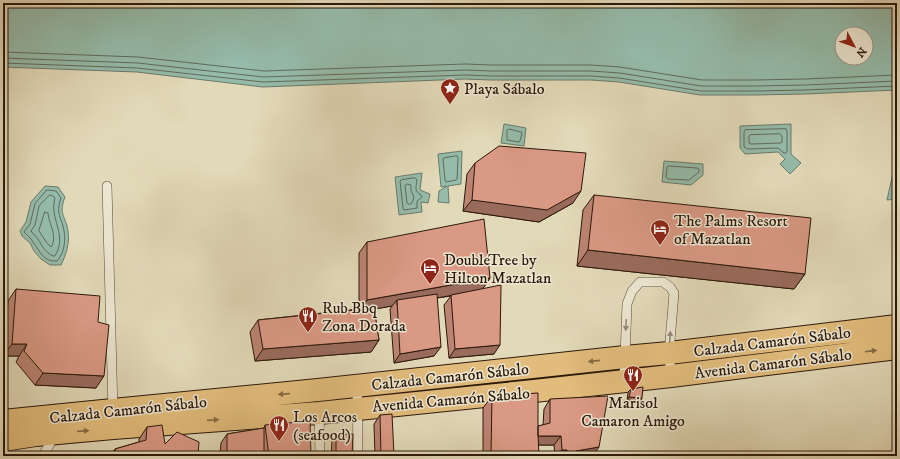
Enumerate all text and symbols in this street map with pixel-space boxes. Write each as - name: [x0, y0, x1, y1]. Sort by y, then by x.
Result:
- north arrow: [834, 26, 874, 66]
- text: N: [853, 44, 869, 60]
- place icon: Playa Sábalo: [439, 77, 461, 105]
- place label: Playa Sábalo: [464, 79, 545, 99]
- place label: The Palms Resort of Mazatlan: [674, 211, 788, 249]
- hotel icon: The Palms Resort of Mazatlan: [649, 218, 671, 246]
- place label: DoubleTree by Hilton Mazatlan: [444, 250, 552, 288]
- hotel icon: DoubleTree by Hilton Mazatlan: [419, 257, 441, 285]
- place label: Rub Bbq Zona Dorada: [322, 298, 406, 336]
- restaurant icon: Rub Bbq Zona Dorada: [297, 305, 319, 333]
- one-way arrow: [623, 319, 630, 331]
- street label: Calzada Camarón Sábalo: [692, 322, 852, 362]
- one-way arrow: [667, 331, 674, 343]
- street label: Avenida Camarón Sábalo: [693, 344, 853, 384]
- one-way arrow: [865, 348, 877, 354]
- one-way arrow: [588, 357, 600, 364]
- street label: Calzada Camarón Sábalo: [370, 359, 530, 395]
- restaurant icon: Marisol Camaron Amigo: [622, 364, 644, 392]
- street label: Avenida Camarón Sábalo: [372, 383, 531, 417]
- one-way arrow: [278, 390, 290, 397]
- street label: Calzada Camarón Sábalo: [48, 392, 208, 428]
- place label: Marisol Camaron Amigo: [581, 393, 685, 431]
- place label: Los Arcos (seafood): [293, 407, 357, 445]
- restaurant icon: Los Arcos (seafood): [268, 414, 290, 442]
- one-way arrow: [207, 417, 219, 424]
- one-way arrow: [77, 427, 89, 434]

